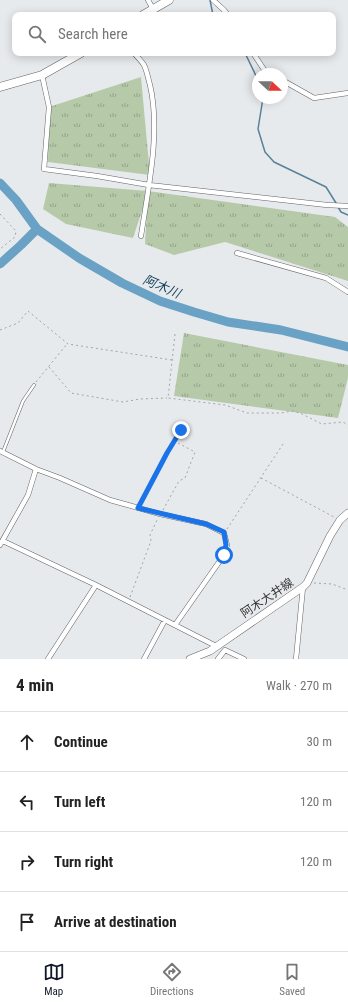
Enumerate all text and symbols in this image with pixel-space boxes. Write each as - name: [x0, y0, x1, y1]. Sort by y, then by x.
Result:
- search box: [12, 12, 336, 56]
- icon: search: [26, 23, 48, 45]
- text: Search here: [58, 25, 128, 43]
- north arrow: [252, 68, 288, 104]
- water label: 阿木川: [141, 272, 185, 302]
- route end: [172, 421, 190, 439]
- route start: [215, 546, 233, 564]
- street label: 阿木大井線: [238, 575, 296, 621]
- text: 4 min: [16, 675, 54, 695]
- text: Walk · 270 m: [266, 678, 332, 693]
- icon: ahead: [16, 731, 38, 753]
- text: Continue: [54, 733, 108, 751]
- text: 30 m: [306, 734, 332, 749]
- icon: left: [16, 791, 38, 813]
- text: Turn left: [54, 793, 105, 811]
- text: 120 m: [300, 794, 332, 809]
- icon: right: [16, 851, 38, 873]
- text: Turn right: [54, 853, 113, 871]
- text: 120 m: [300, 854, 332, 869]
- icon: arrive: [16, 911, 38, 933]
- text: Arrive at destination: [54, 913, 177, 931]
- tab: Map: [43, 961, 65, 998]
- tab: Directions: [150, 961, 194, 998]
- tab: Saved: [279, 961, 305, 998]

